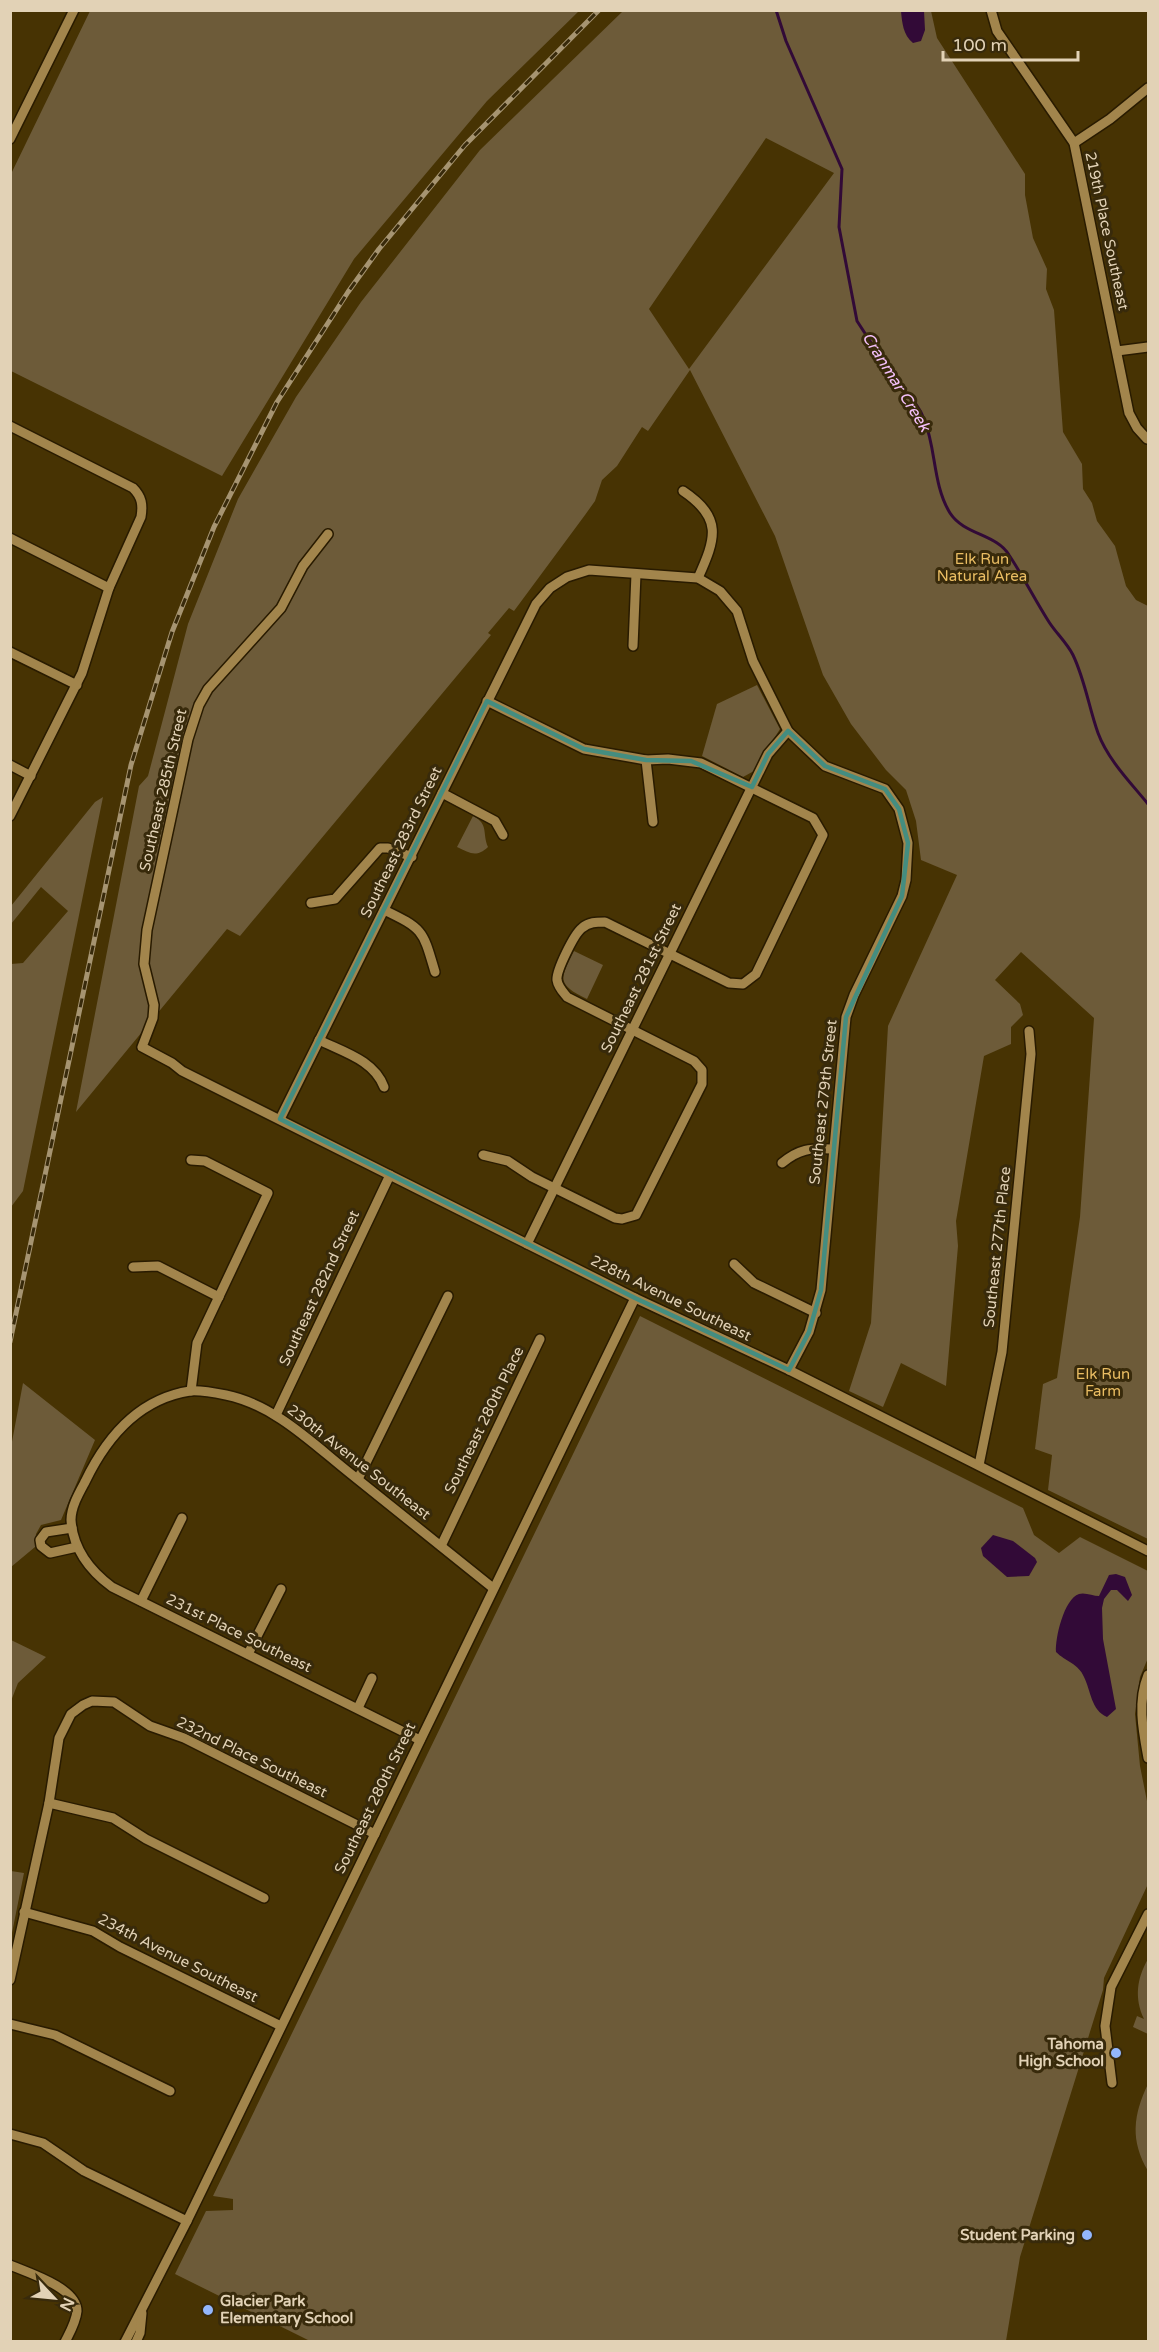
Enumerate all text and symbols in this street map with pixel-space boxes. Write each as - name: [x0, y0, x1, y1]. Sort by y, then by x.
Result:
- scale bar: [943, 24, 1078, 62]
- text: 100 m: [952, 34, 1007, 56]
- street label: 219th Place Southeast: [1081, 150, 1133, 312]
- water label: Cranmar Creek: [857, 329, 935, 437]
- park label: Elk Run Natural Area: [937, 550, 1027, 585]
- street label: Southeast 285th Street: [136, 707, 190, 873]
- street label: Southeast 283rd Street: [357, 763, 446, 921]
- street label: Southeast 281st Street: [597, 900, 685, 1056]
- street label: Southeast 279th Street: [805, 1018, 841, 1185]
- street label: Southeast 277th Place: [980, 1166, 1014, 1328]
- street label: Southeast 282nd Street: [275, 1207, 363, 1369]
- street label: 228th Avenue Southeast: [588, 1251, 755, 1345]
- street label: Southeast 280th Place: [440, 1343, 528, 1497]
- park label: Elk Run Farm: [1076, 1365, 1130, 1400]
- street label: 230th Avenue Southeast: [284, 1400, 434, 1524]
- street label: 231st Place Southeast: [163, 1590, 315, 1676]
- street label: 232nd Place Southeast: [174, 1713, 331, 1801]
- street label: Southeast 280th Street: [331, 1719, 420, 1877]
- street label: 234th Avenue Southeast: [95, 1910, 261, 2006]
- place label: Tahoma High School: [1018, 2035, 1104, 2071]
- marker: Tahoma High School: [1109, 2046, 1123, 2060]
- place label: Student Parking: [960, 2226, 1075, 2245]
- marker: Student Parking: [1080, 2228, 1094, 2242]
- north arrow: [24, 2268, 84, 2328]
- place label: Glacier Park Elementary School: [220, 2292, 353, 2328]
- text: N: [55, 2294, 78, 2314]
- marker: Glacier Park Elementary School: [201, 2303, 215, 2317]

